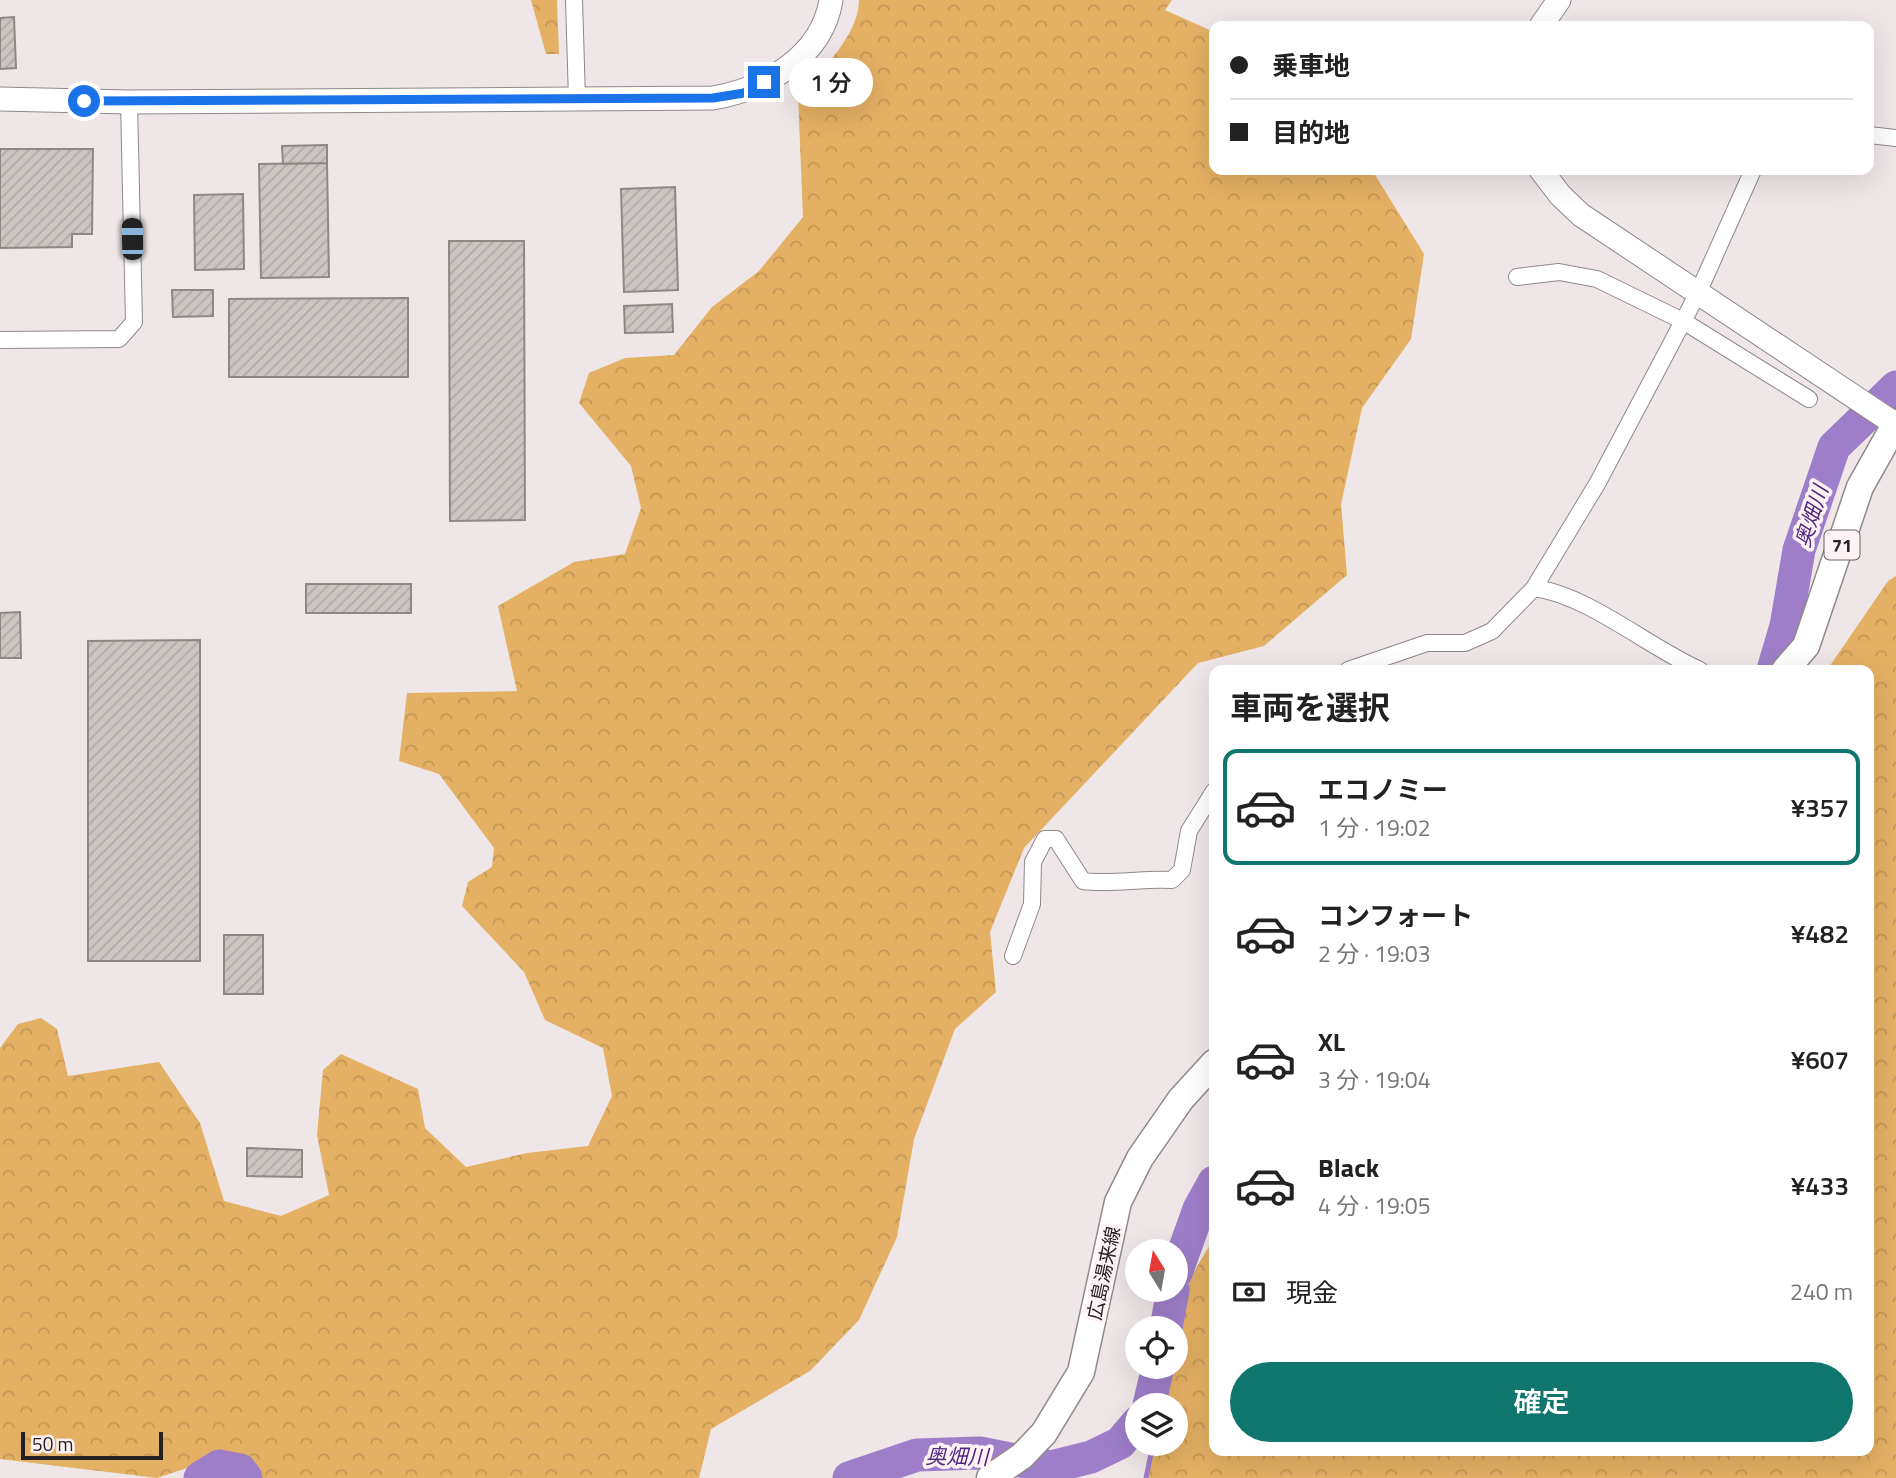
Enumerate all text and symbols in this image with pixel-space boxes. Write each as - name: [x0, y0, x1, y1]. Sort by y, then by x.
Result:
- text: 乗車地: [1272, 46, 1350, 85]
- callout: 1 分: [788, 57, 872, 106]
- text: 1 分: [811, 65, 851, 100]
- route end: [748, 66, 780, 98]
- route start: [68, 85, 100, 117]
- text: 目的地: [1272, 113, 1350, 152]
- car: [122, 218, 143, 260]
- water label: 奥畑川: [1786, 479, 1837, 551]
- road number: 71: [1825, 530, 1860, 560]
- text: 車両を選択: [1230, 683, 1390, 731]
- text: エコノミー: [1318, 770, 1448, 809]
- icon: car: [1234, 776, 1297, 839]
- text: ¥357: [1791, 788, 1849, 827]
- text: 1 分 · 19:02: [1318, 810, 1431, 845]
- text: コンフォート: [1318, 896, 1473, 935]
- icon: car: [1234, 902, 1297, 965]
- text: ¥482: [1791, 914, 1849, 953]
- text: 2 分 · 19:03: [1318, 936, 1431, 971]
- text: XL: [1318, 1022, 1345, 1061]
- icon: car: [1234, 1028, 1297, 1091]
- text: ¥607: [1791, 1040, 1849, 1079]
- text: 3 分 · 19:04: [1318, 1062, 1431, 1097]
- text: Black: [1318, 1148, 1379, 1187]
- icon: car: [1234, 1154, 1297, 1217]
- text: ¥433: [1791, 1166, 1849, 1205]
- text: 4 分 · 19:05: [1318, 1188, 1431, 1223]
- street label: 広島湯来線: [1079, 1224, 1127, 1322]
- north arrow: [1125, 1239, 1188, 1302]
- map controls: [1125, 1239, 1188, 1456]
- icon: cash: [1230, 1273, 1268, 1311]
- text: 現金: [1286, 1273, 1338, 1312]
- text: 240 m: [1790, 1274, 1853, 1309]
- button: locate: [1125, 1316, 1188, 1379]
- button: 確定: [1230, 1362, 1853, 1442]
- button: layers: [1125, 1393, 1188, 1456]
- scale bar: [21, 1429, 163, 1461]
- text: 50 m: [32, 1429, 73, 1458]
- water label: 奥畑川: [925, 1439, 991, 1473]

